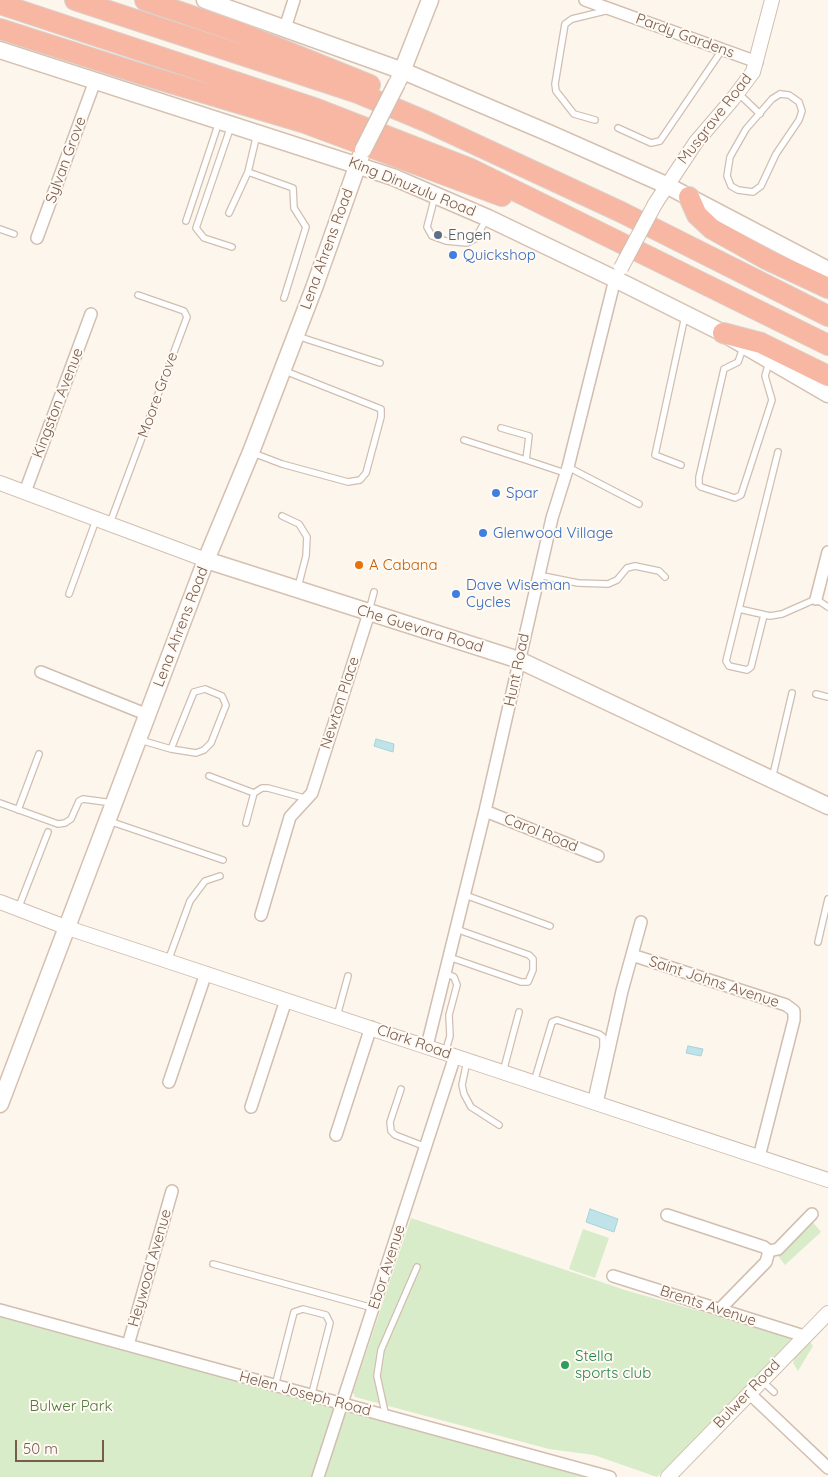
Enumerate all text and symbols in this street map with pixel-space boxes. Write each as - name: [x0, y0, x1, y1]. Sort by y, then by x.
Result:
- street label: Pardy Gardens: [633, 10, 737, 62]
- street label: Musgrave Road: [674, 70, 756, 168]
- street label: Sylvan Grove: [42, 114, 90, 206]
- street label: King Dinuzulu Road: [346, 153, 478, 221]
- street label: Lena Ahrens Road: [297, 186, 357, 312]
- place label: Engen: [448, 226, 491, 244]
- marker: Engen: [432, 229, 444, 241]
- place label: Quickshop: [463, 246, 536, 264]
- marker: Quickshop: [447, 249, 459, 261]
- street label: Kingston Avenue: [29, 345, 87, 461]
- street label: Moore Grove: [134, 350, 182, 440]
- place label: Spar: [506, 484, 538, 502]
- marker: Spar: [490, 487, 502, 499]
- place label: Glenwood Village: [493, 524, 613, 542]
- marker: Glenwood Village: [477, 527, 489, 539]
- place label: A Cabana: [369, 556, 438, 574]
- marker: A Cabana: [353, 559, 365, 571]
- street label: Lena Ahrens Road: [150, 564, 212, 690]
- place label: Dave Wiseman Cycles: [466, 576, 571, 611]
- marker: Dave Wiseman Cycles: [450, 588, 462, 600]
- street label: Che Guevara Road: [355, 601, 485, 657]
- street label: Hunt Road: [500, 632, 534, 708]
- street label: Newton Place: [317, 655, 363, 751]
- street label: Carol Road: [501, 810, 581, 856]
- street label: Saint Johns Avenue: [647, 952, 781, 1012]
- street label: Clark Road: [374, 1021, 454, 1063]
- street label: Heywood Avenue: [125, 1207, 175, 1329]
- street label: Ebor Avenue: [365, 1222, 409, 1312]
- street label: Brents Avenue: [658, 1282, 758, 1330]
- place label: Stella sports club: [575, 1347, 651, 1382]
- street label: Bulwer Road: [710, 1356, 784, 1432]
- marker: Stella sports club: [559, 1359, 571, 1371]
- street label: Helen Joseph Road: [237, 1368, 373, 1420]
- park label: Bulwer Park: [30, 1397, 112, 1415]
- scale bar: [18, 1430, 106, 1462]
- text: 50 m: [23, 1439, 58, 1458]

